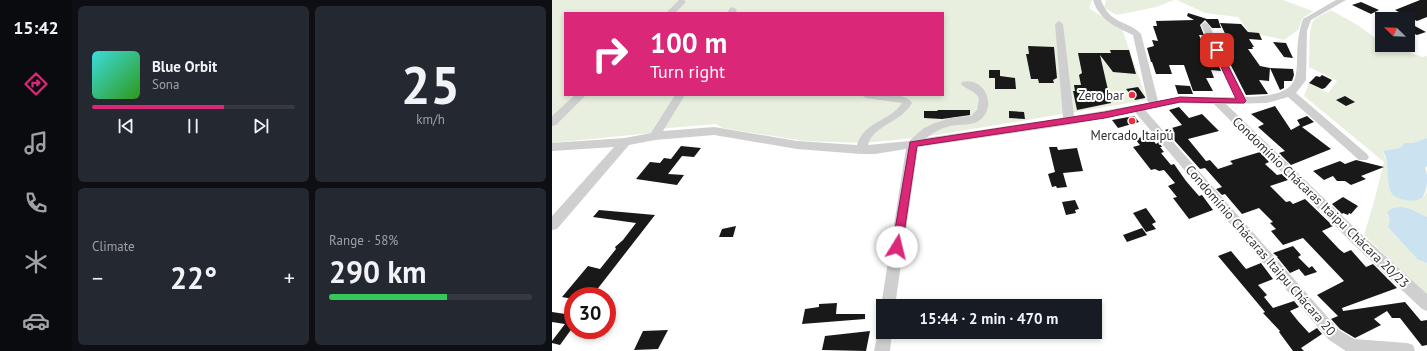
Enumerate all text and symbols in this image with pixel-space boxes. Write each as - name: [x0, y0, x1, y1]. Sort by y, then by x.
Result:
- north arrow: [1375, 12, 1415, 52]
- map controls: [1375, 12, 1415, 52]
- text: 15:42: [13, 16, 59, 39]
- text: 100 m: [650, 24, 727, 61]
- icon: right: [584, 28, 636, 80]
- pin: [1200, 33, 1234, 67]
- icon: arrive: [1206, 39, 1228, 61]
- text: 25: [401, 51, 460, 118]
- text: Blue Orbit: [152, 57, 217, 76]
- text: Turn right: [650, 60, 725, 83]
- icon: directions: [22, 70, 50, 98]
- text: Sona: [152, 76, 179, 93]
- place label: Zero bar: [1078, 87, 1125, 104]
- marker: Zero bar: [1127, 90, 1137, 100]
- text: km/h: [416, 111, 445, 128]
- street label: Condomínio Chácaras Itaipu Chácara 20/23: [1229, 113, 1413, 291]
- icon: previous: [115, 115, 137, 137]
- icon: pause: [182, 115, 204, 137]
- icon: next: [250, 115, 272, 137]
- marker: Mercado Itaipú: [1127, 116, 1137, 126]
- place label: Mercado Itaipú: [1090, 127, 1174, 144]
- icon: music: [22, 129, 50, 157]
- street label: Condomínio Chácaras Itaipu Chácara 20: [1183, 162, 1339, 338]
- icon: phone: [22, 189, 50, 217]
- position arrow: [876, 226, 918, 268]
- text: Range · 58%: [329, 232, 398, 249]
- text: Climate: [92, 238, 135, 255]
- icon: climate: [22, 248, 50, 276]
- text: 290 km: [329, 252, 427, 291]
- text: 22°: [170, 258, 217, 297]
- text: −: [92, 264, 103, 292]
- text: +: [284, 264, 295, 292]
- speed limit sign: 30: [564, 287, 616, 339]
- icon: car: [22, 307, 50, 335]
- text: 15:44 · 2 min · 470 m: [920, 309, 1058, 328]

